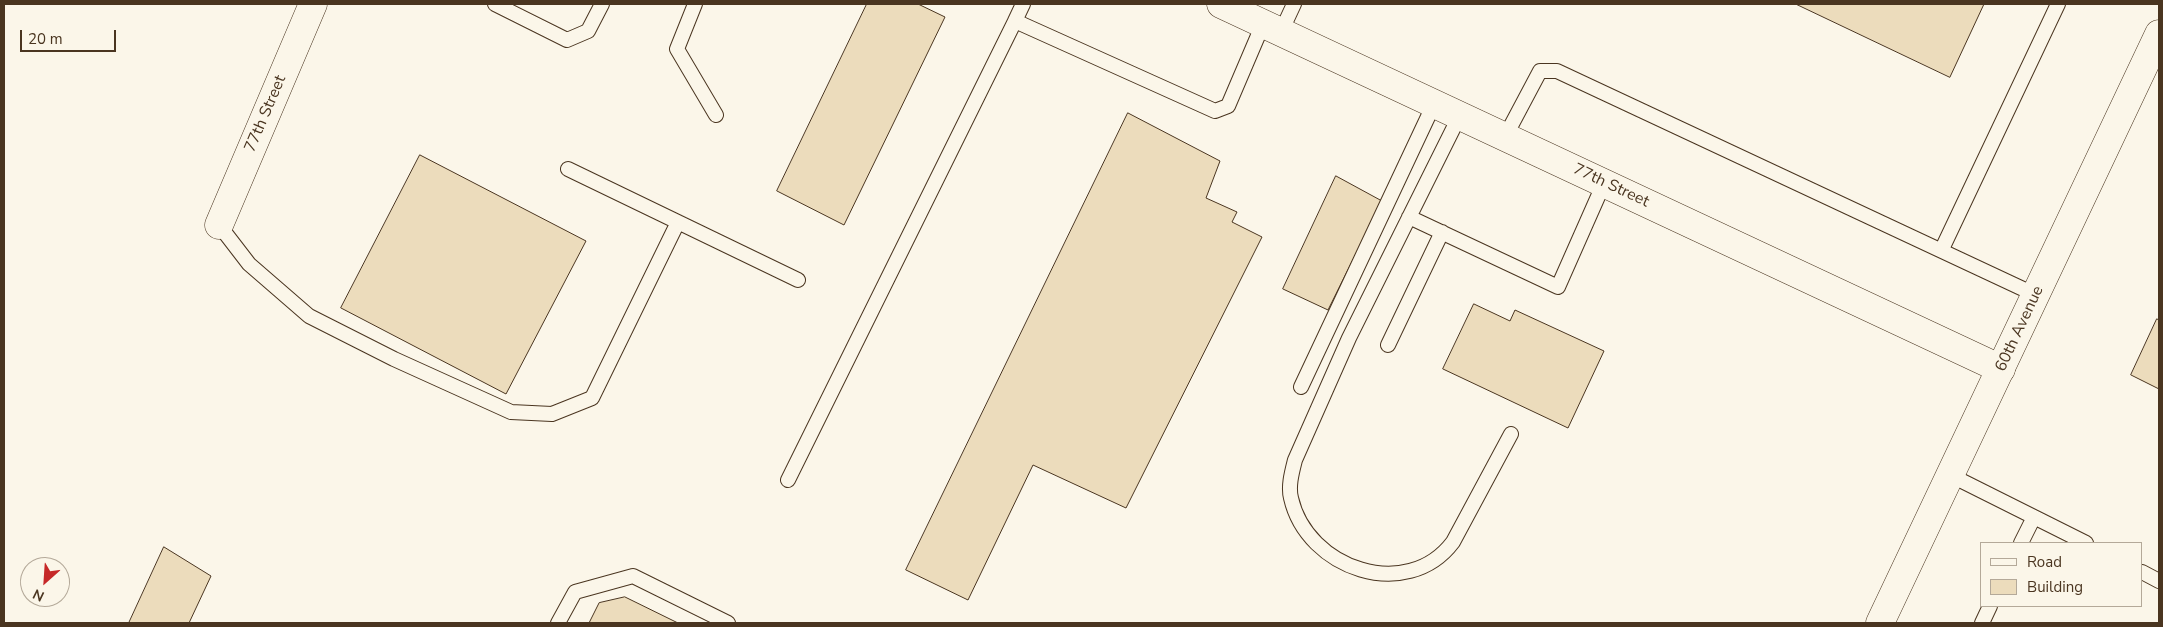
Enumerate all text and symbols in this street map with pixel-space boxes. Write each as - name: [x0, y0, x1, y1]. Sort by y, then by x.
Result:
- scale bar: [22, 20, 119, 52]
- text: 20 m: [28, 29, 63, 49]
- street label: 77th Street: [241, 73, 291, 155]
- street label: 77th Street: [1570, 160, 1652, 212]
- street label: 60th Avenue: [1992, 283, 2048, 375]
- legend: [1980, 542, 2143, 607]
- text: Road: [2027, 552, 2062, 572]
- north arrow: [20, 557, 70, 607]
- text: Building: [2027, 577, 2083, 597]
- text: N: [30, 584, 48, 606]

